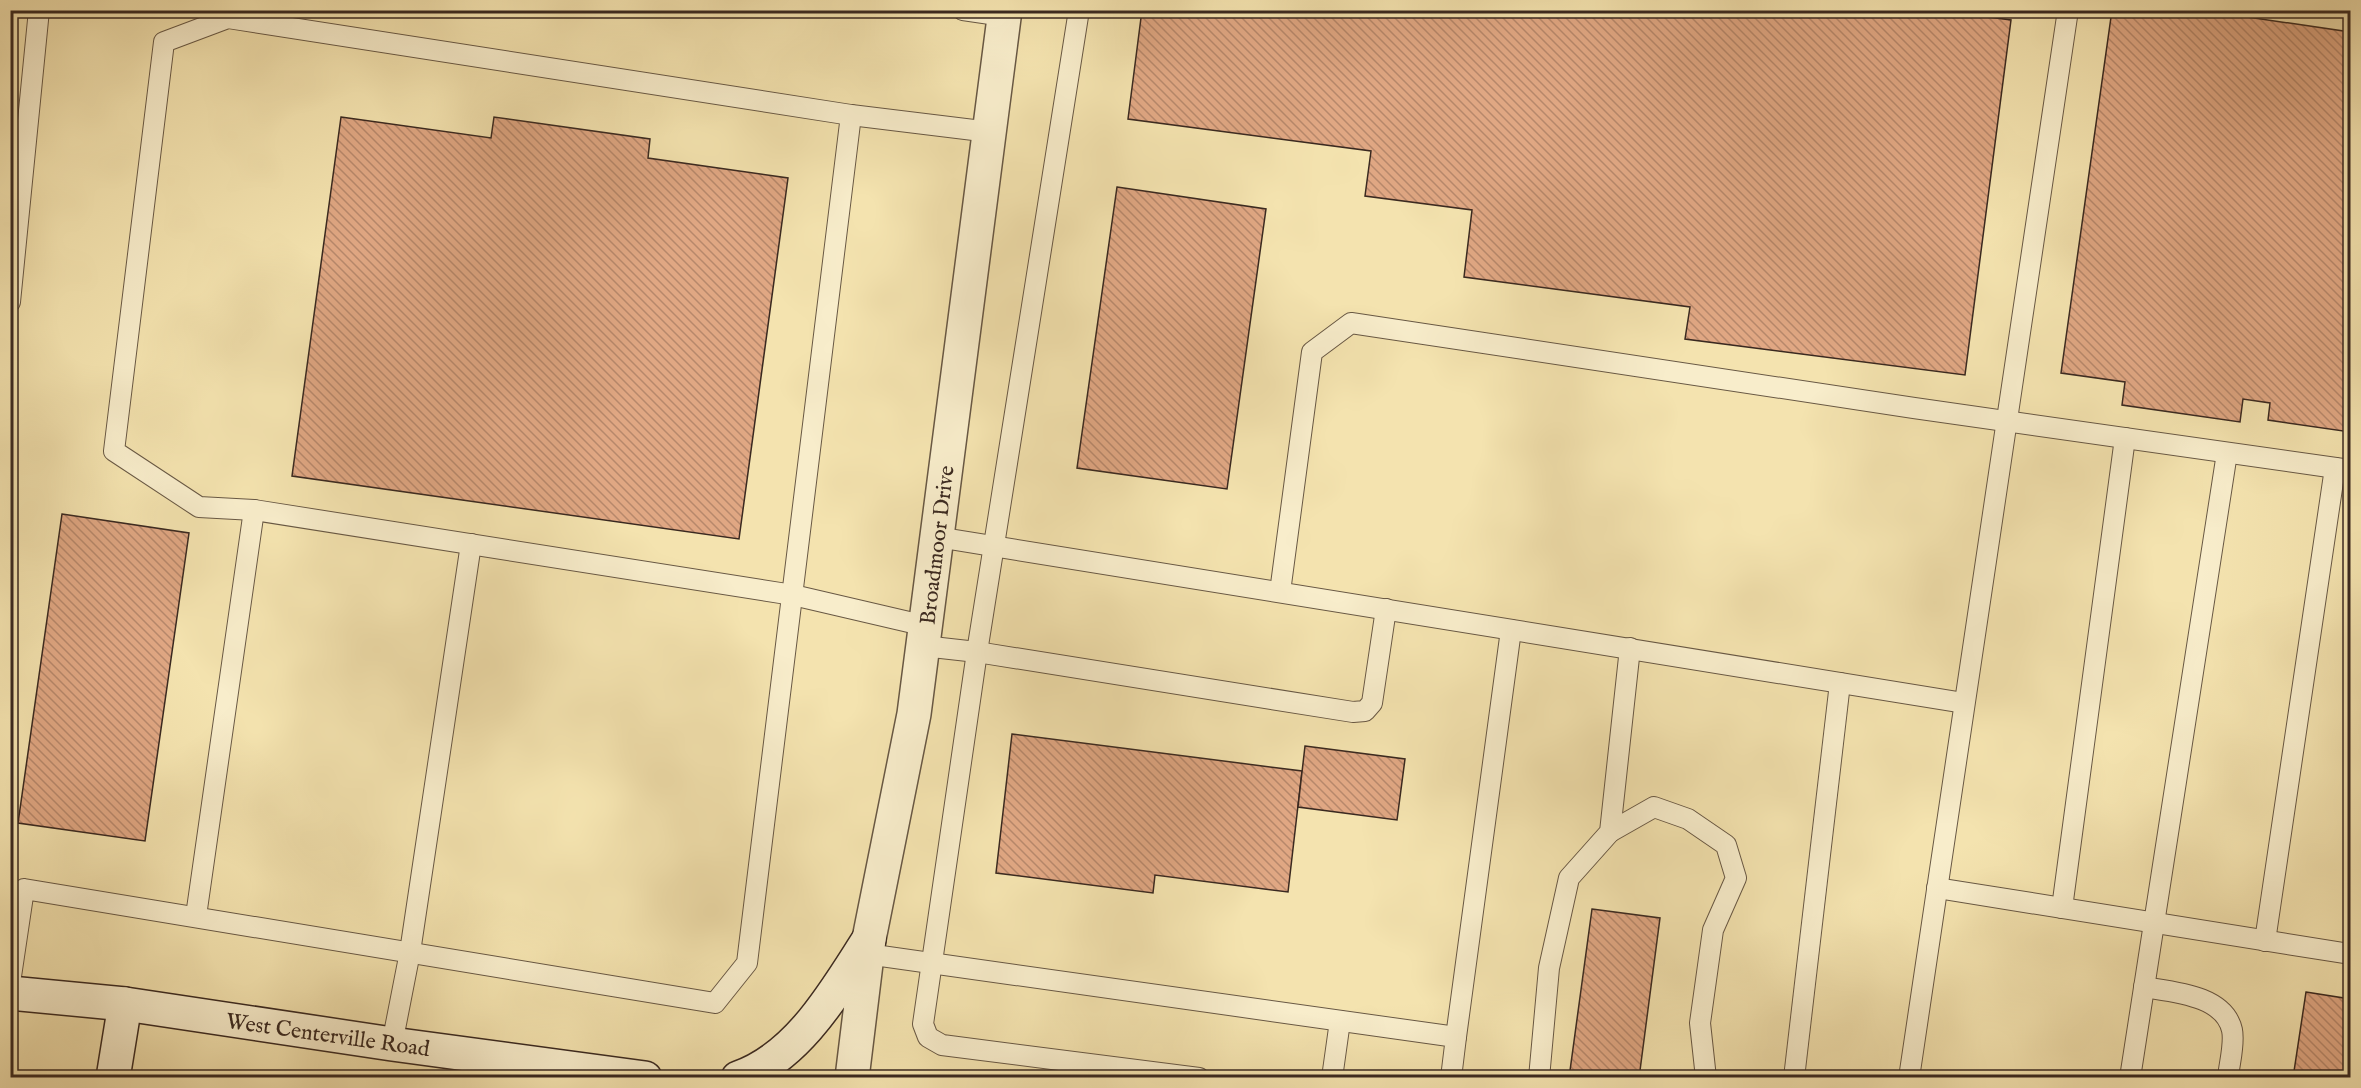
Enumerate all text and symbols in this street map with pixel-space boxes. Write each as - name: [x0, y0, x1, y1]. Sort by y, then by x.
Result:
- street label: Broadmoor Drive: [914, 464, 962, 627]
- street label: West Centerville Road: [224, 1008, 432, 1064]

